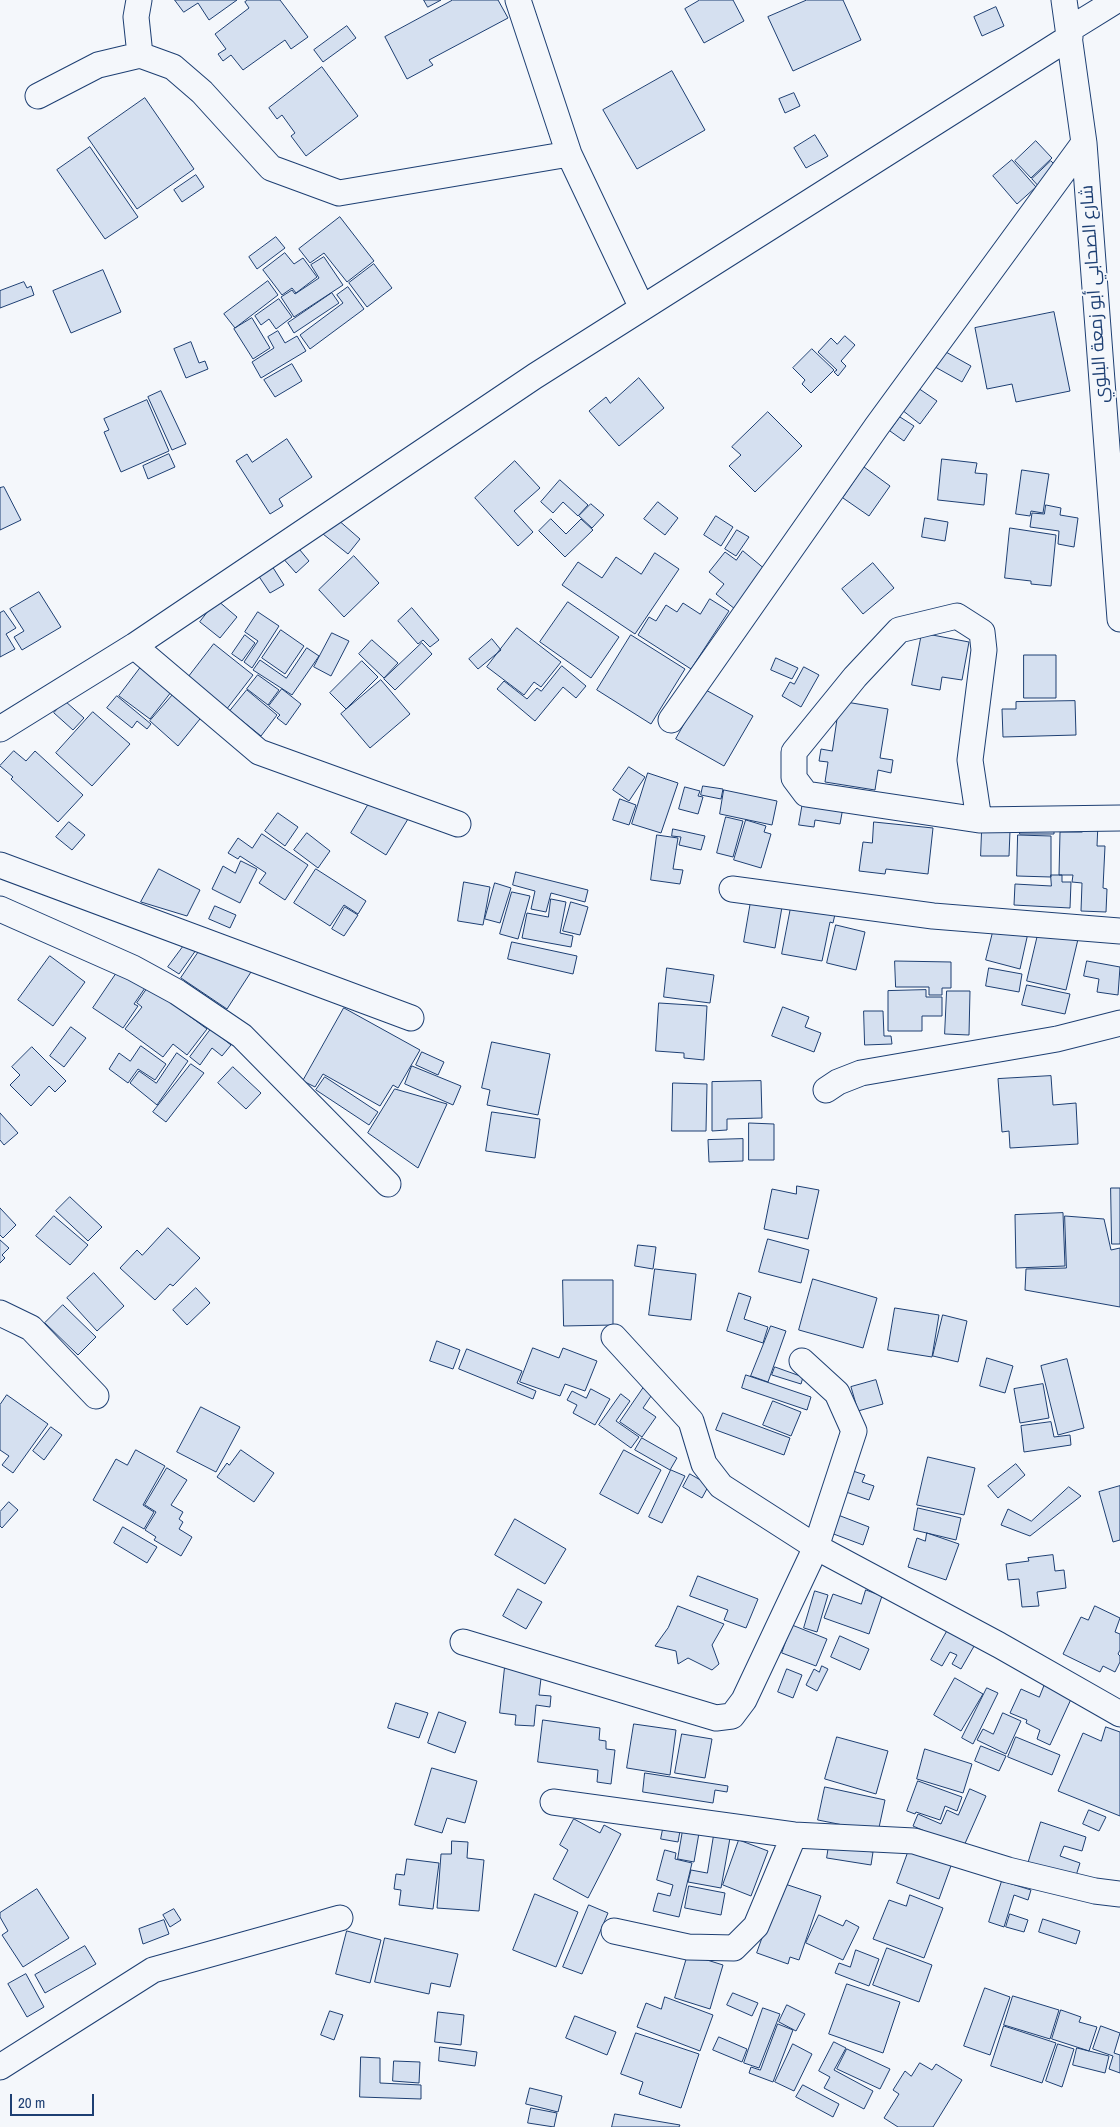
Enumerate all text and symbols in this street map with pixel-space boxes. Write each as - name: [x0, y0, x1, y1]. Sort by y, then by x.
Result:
- street label: شارع الصحابي أبو زمعة البلوي: [1077, 184, 1113, 404]
- scale bar: [12, 2084, 96, 2116]
- text: 20 m: [18, 2092, 45, 2113]

